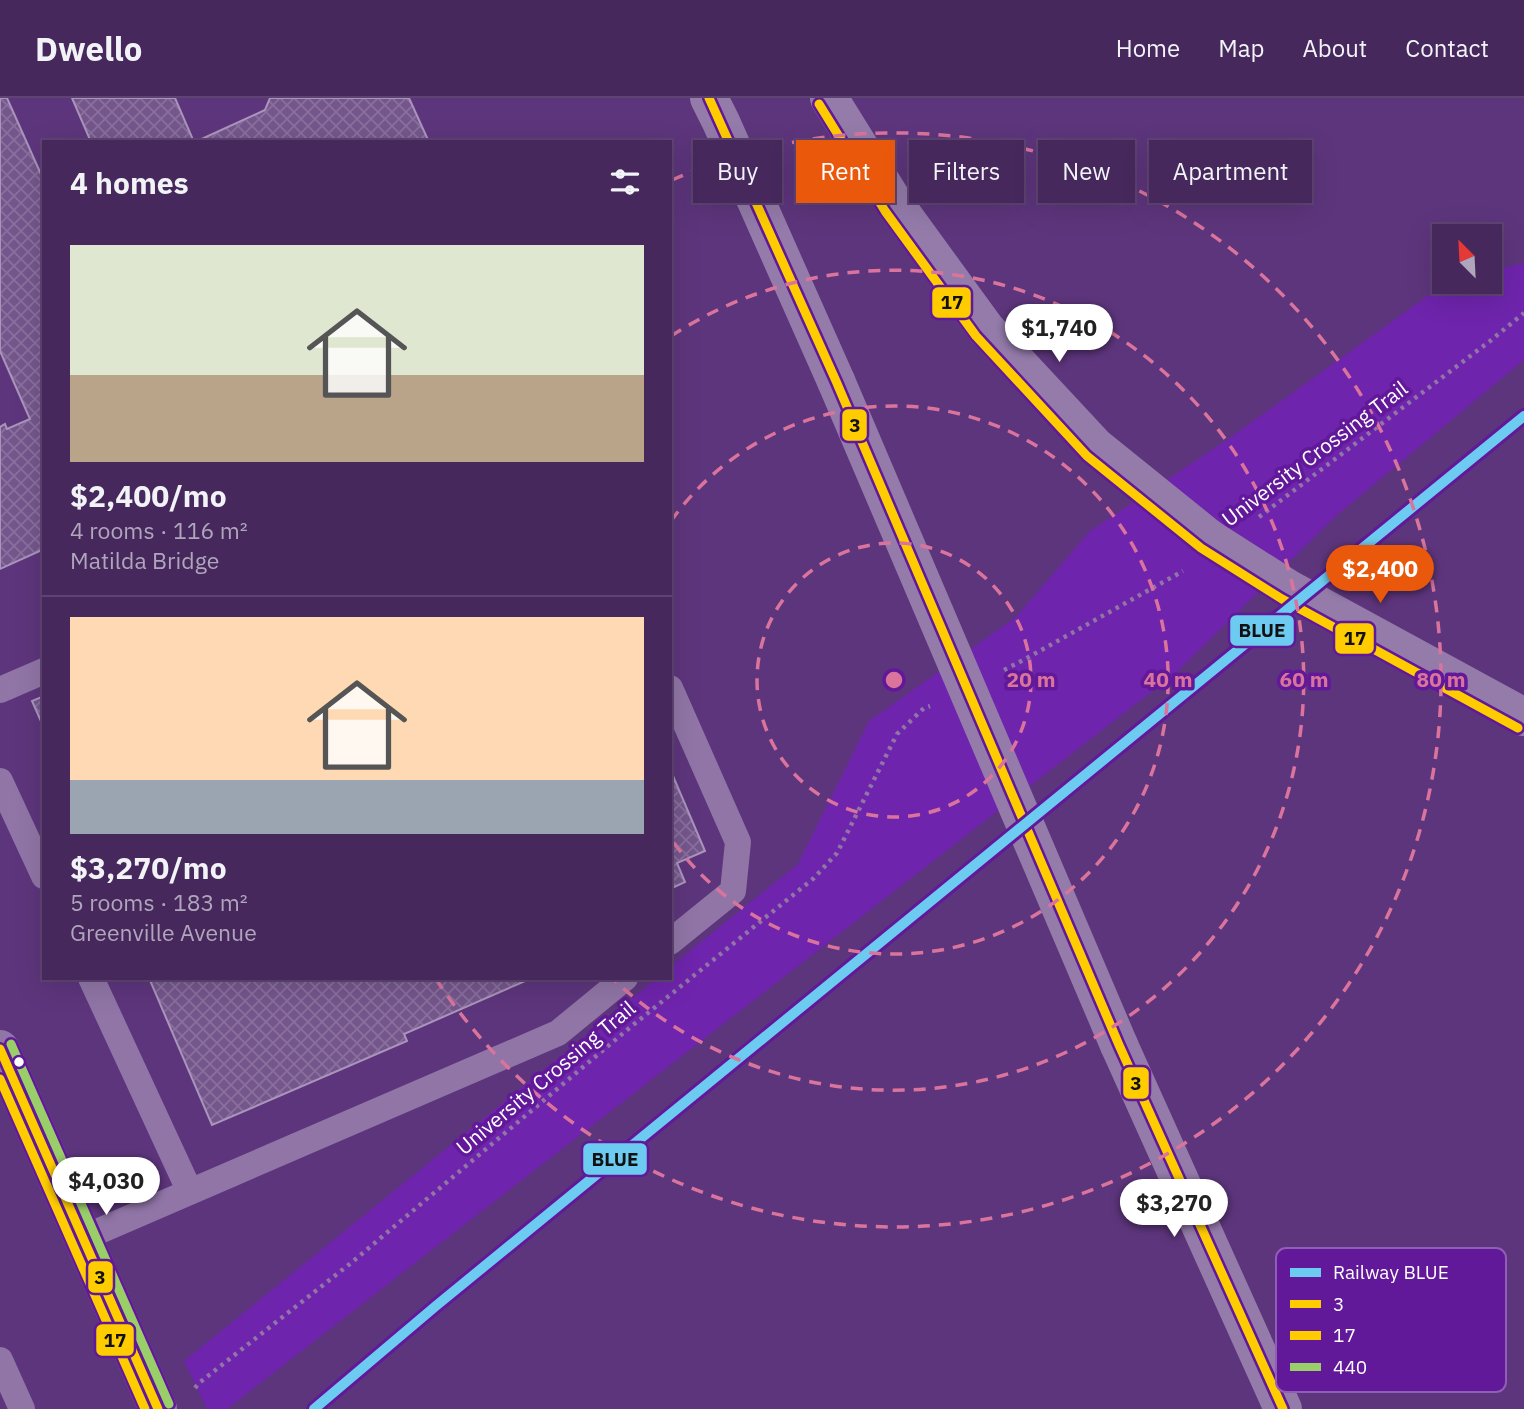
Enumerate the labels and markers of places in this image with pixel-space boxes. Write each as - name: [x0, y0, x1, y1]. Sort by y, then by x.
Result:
- pin: $1,740: [1002, 304, 1116, 364]
- pin: $2,400: [1323, 546, 1437, 605]
- centre of rings: [882, 668, 906, 692]
- unlabelled marker: [12, 1055, 26, 1069]
- pin: $4,030: [49, 1158, 163, 1217]
- pin: $3,270: [1117, 1180, 1231, 1239]

